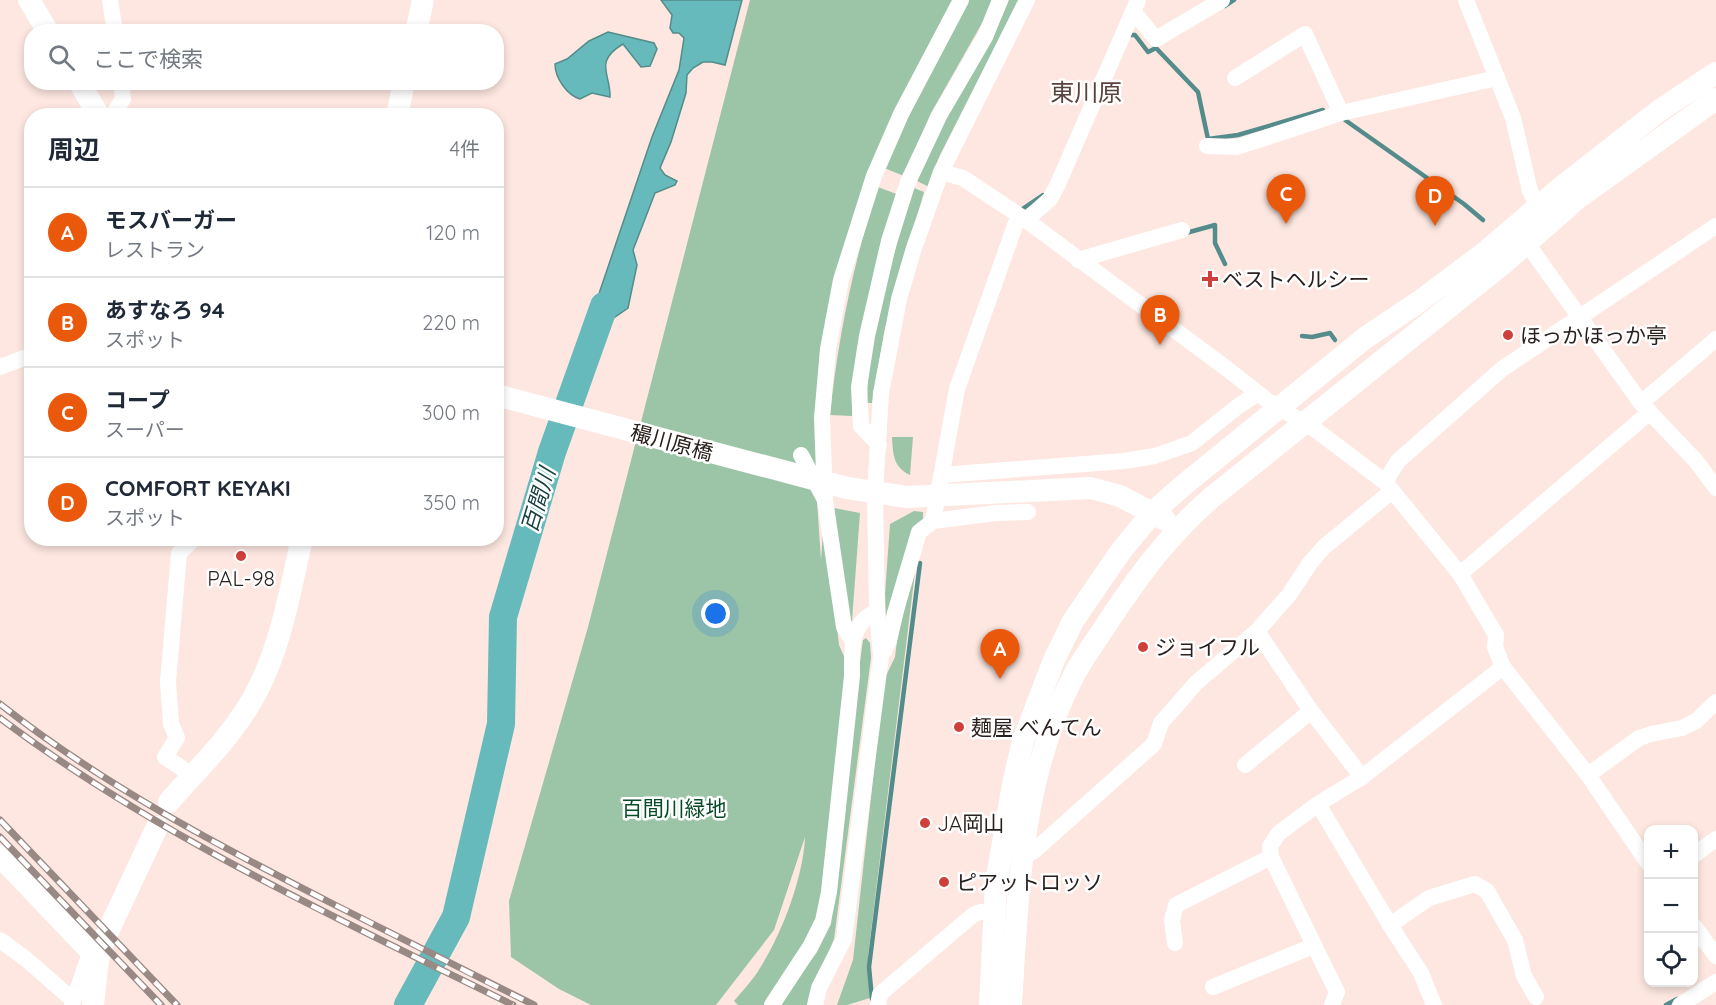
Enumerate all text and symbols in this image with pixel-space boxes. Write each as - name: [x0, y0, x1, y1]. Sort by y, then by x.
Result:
- search box: [24, 24, 504, 90]
- icon: search: [45, 41, 78, 74]
- text: ここで検索: [93, 45, 203, 73]
- district label: 東川原: [1050, 77, 1122, 107]
- text: 周辺: [48, 133, 100, 166]
- text: 4件: [449, 136, 480, 161]
- pin: C: [1266, 174, 1306, 224]
- pin: D: [1416, 176, 1454, 226]
- text: モスバーガー: [105, 206, 237, 234]
- text: A: [61, 220, 74, 245]
- text: 120 m: [426, 220, 480, 245]
- text: レストラン: [105, 237, 205, 262]
- place label: ベストヘルシー: [1222, 266, 1369, 292]
- marker: ベストヘルシー: [1203, 272, 1217, 286]
- text: あすなろ 94: [105, 296, 225, 324]
- pin: B: [1140, 296, 1180, 345]
- text: B: [61, 310, 74, 335]
- text: 220 m: [422, 310, 480, 335]
- place label: ほっかほっか亭: [1520, 322, 1667, 348]
- text: スポット: [105, 327, 185, 352]
- marker: ほっかほっか亭: [1501, 328, 1515, 342]
- text: コープ: [105, 386, 170, 414]
- text: C: [61, 400, 74, 425]
- text: 300 m: [422, 400, 480, 425]
- text: スーパー: [105, 417, 185, 442]
- street label: 穝川原橋: [628, 419, 716, 465]
- water label: 百間川: [515, 462, 562, 536]
- text: COMFORT KEYAKI: [105, 474, 291, 502]
- text: D: [60, 490, 75, 515]
- text: 350 m: [423, 490, 480, 515]
- text: スポット: [105, 505, 185, 530]
- marker: PAL-98: [234, 549, 248, 563]
- place label: PAL-98: [207, 565, 275, 591]
- your location: [701, 599, 730, 628]
- pin: A: [980, 630, 1020, 679]
- place label: ジョイフル: [1155, 634, 1260, 660]
- marker: ジョイフル: [1136, 640, 1150, 654]
- place label: 麺屋 べんてん: [971, 714, 1102, 740]
- marker: 麺屋 べんてん: [952, 720, 966, 734]
- park label: 百間川緑地: [622, 795, 727, 821]
- place label: JA岡山: [937, 810, 1004, 836]
- marker: JA岡山: [918, 816, 932, 830]
- map controls: [1644, 825, 1698, 987]
- button: +: [1644, 825, 1698, 879]
- place label: ピアットロッソ: [956, 869, 1103, 895]
- marker: ピアットロッソ: [937, 875, 951, 889]
- button: −: [1644, 879, 1698, 933]
- button: locate: [1644, 933, 1698, 987]

